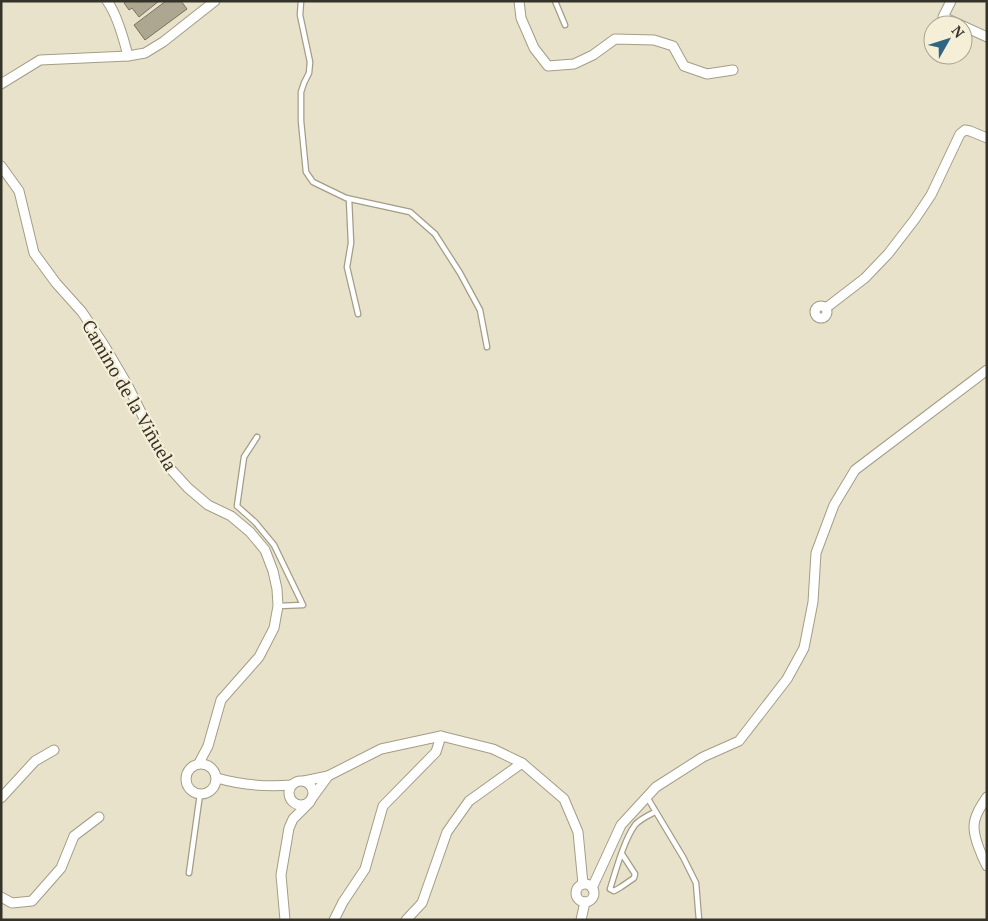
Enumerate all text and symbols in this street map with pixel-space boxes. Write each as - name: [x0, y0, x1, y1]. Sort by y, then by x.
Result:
- north arrow: [923, 15, 973, 65]
- text: N: [948, 21, 969, 42]
- street label: Camino de la Viñuela: [77, 315, 183, 475]

